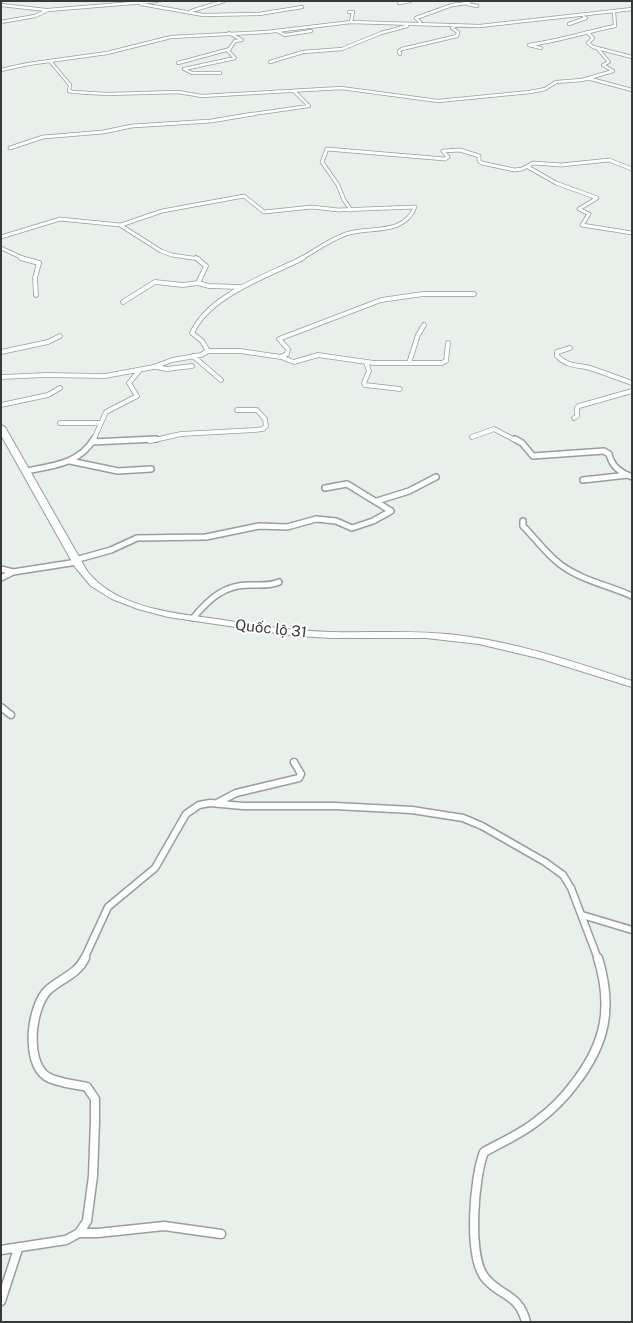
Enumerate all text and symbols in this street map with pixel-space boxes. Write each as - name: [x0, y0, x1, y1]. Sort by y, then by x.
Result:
- street label: Quốc lộ 31: [234, 616, 308, 642]

